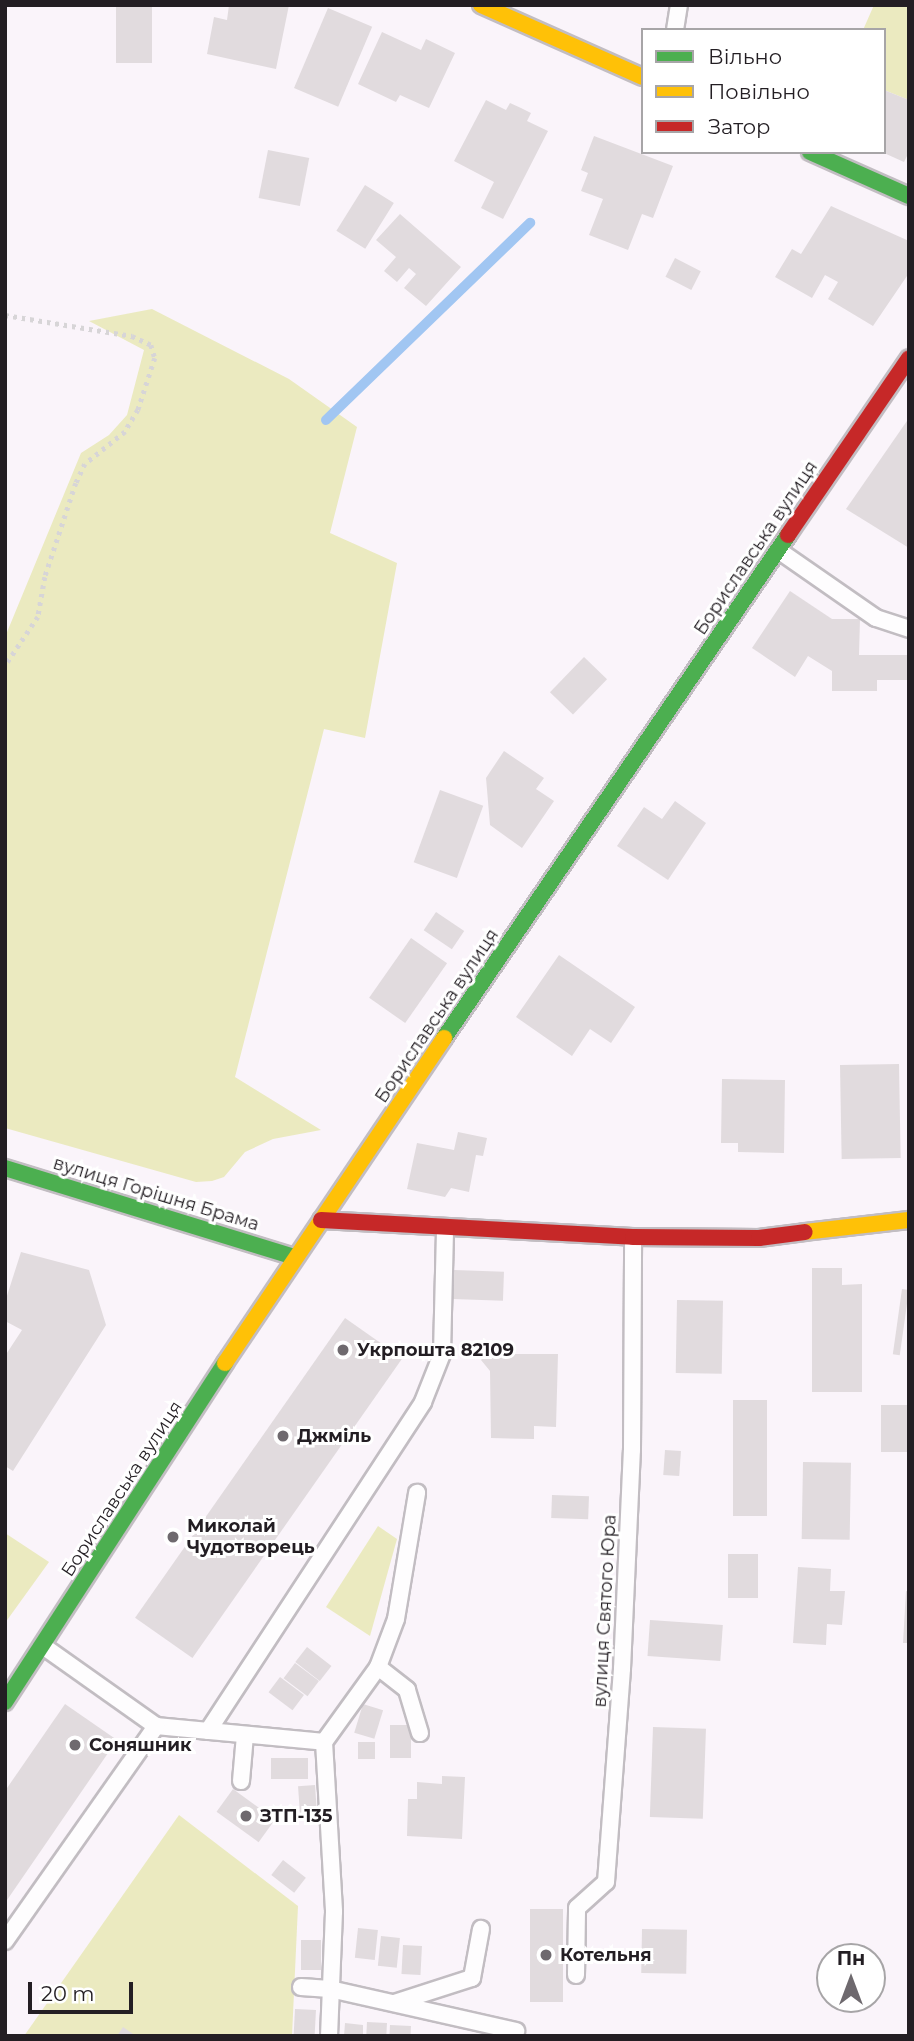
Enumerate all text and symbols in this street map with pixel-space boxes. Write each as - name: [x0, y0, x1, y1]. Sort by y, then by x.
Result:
- legend: [641, 28, 886, 154]
- text: Вільно: [708, 44, 782, 69]
- text: Повільно: [708, 79, 810, 104]
- text: Затор: [708, 114, 770, 139]
- street label: Бориславська вулиця: [690, 457, 822, 639]
- street label: Бориславська вулиця: [371, 925, 503, 1107]
- street label: вулиця Горішня Брама: [50, 1152, 262, 1236]
- place label: Укрпошта 82109: [357, 1339, 514, 1361]
- marker: Укрпошта 82109: [335, 1342, 351, 1358]
- street label: Бориславська вулиця: [57, 1397, 187, 1581]
- place label: Джміль: [297, 1425, 371, 1447]
- marker: Джміль: [275, 1428, 291, 1444]
- street label: вулиця Святого Юра: [589, 1514, 621, 1708]
- place label: Миколай Чудотворець: [187, 1516, 315, 1558]
- marker: Миколай Чудотворець: [165, 1529, 181, 1545]
- place label: Соняшник: [89, 1734, 192, 1756]
- marker: Соняшник: [67, 1737, 83, 1753]
- place label: ЗТП-135: [260, 1805, 332, 1827]
- marker: ЗТП-135: [238, 1808, 254, 1824]
- north arrow: [816, 1943, 886, 2013]
- place label: Котельня: [560, 1944, 652, 1966]
- marker: Котельня: [538, 1947, 554, 1963]
- text: Пн: [837, 1947, 865, 1970]
- scale bar: [32, 1968, 136, 2012]
- text: 20 m: [41, 1981, 95, 2006]

